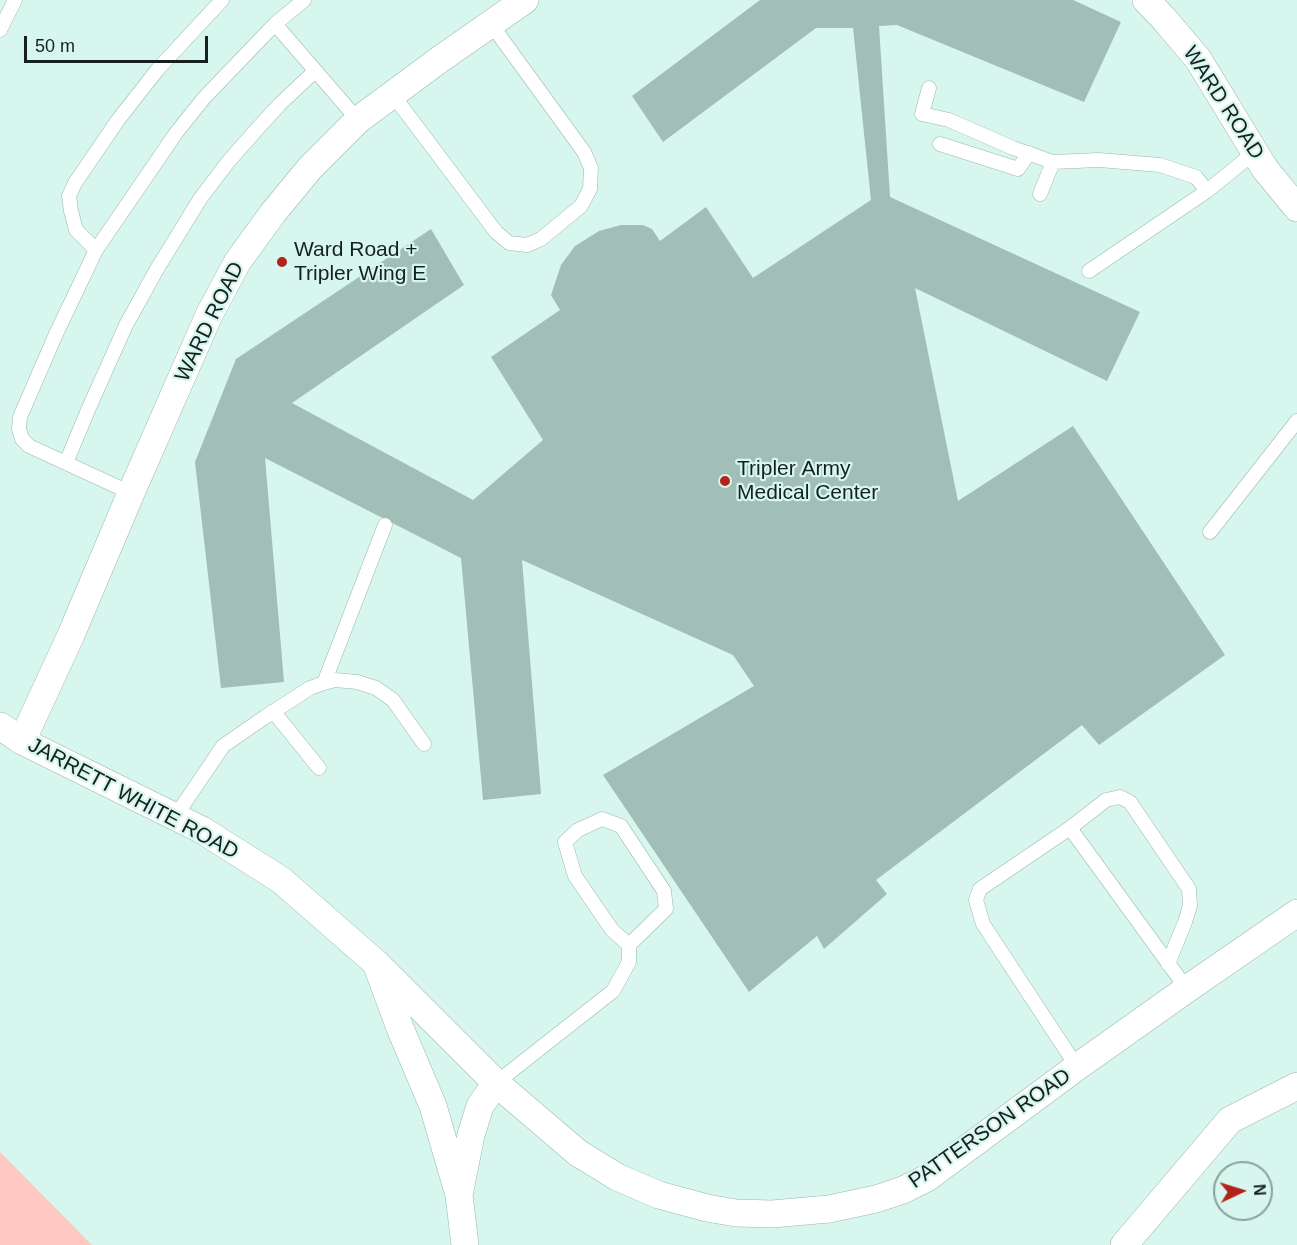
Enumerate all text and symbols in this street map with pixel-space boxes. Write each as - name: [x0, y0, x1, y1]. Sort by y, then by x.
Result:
- scale bar: [27, 24, 212, 62]
- text: 50 m: [35, 36, 75, 56]
- street label: WARD ROAD: [1177, 42, 1269, 164]
- place label: Ward Road + Tripler Wing E: [294, 237, 426, 287]
- marker: Ward Road + Tripler Wing E: [275, 255, 289, 269]
- street label: WARD ROAD: [170, 258, 250, 386]
- place label: Tripler Army Medical Center: [737, 456, 878, 506]
- marker: Tripler Army Medical Center: [718, 474, 732, 488]
- street label: JARRETT WHITE ROAD: [24, 733, 242, 865]
- street label: PATTERSON ROAD: [904, 1064, 1076, 1194]
- north arrow: [1213, 1161, 1273, 1221]
- text: N: [1251, 1183, 1268, 1196]

